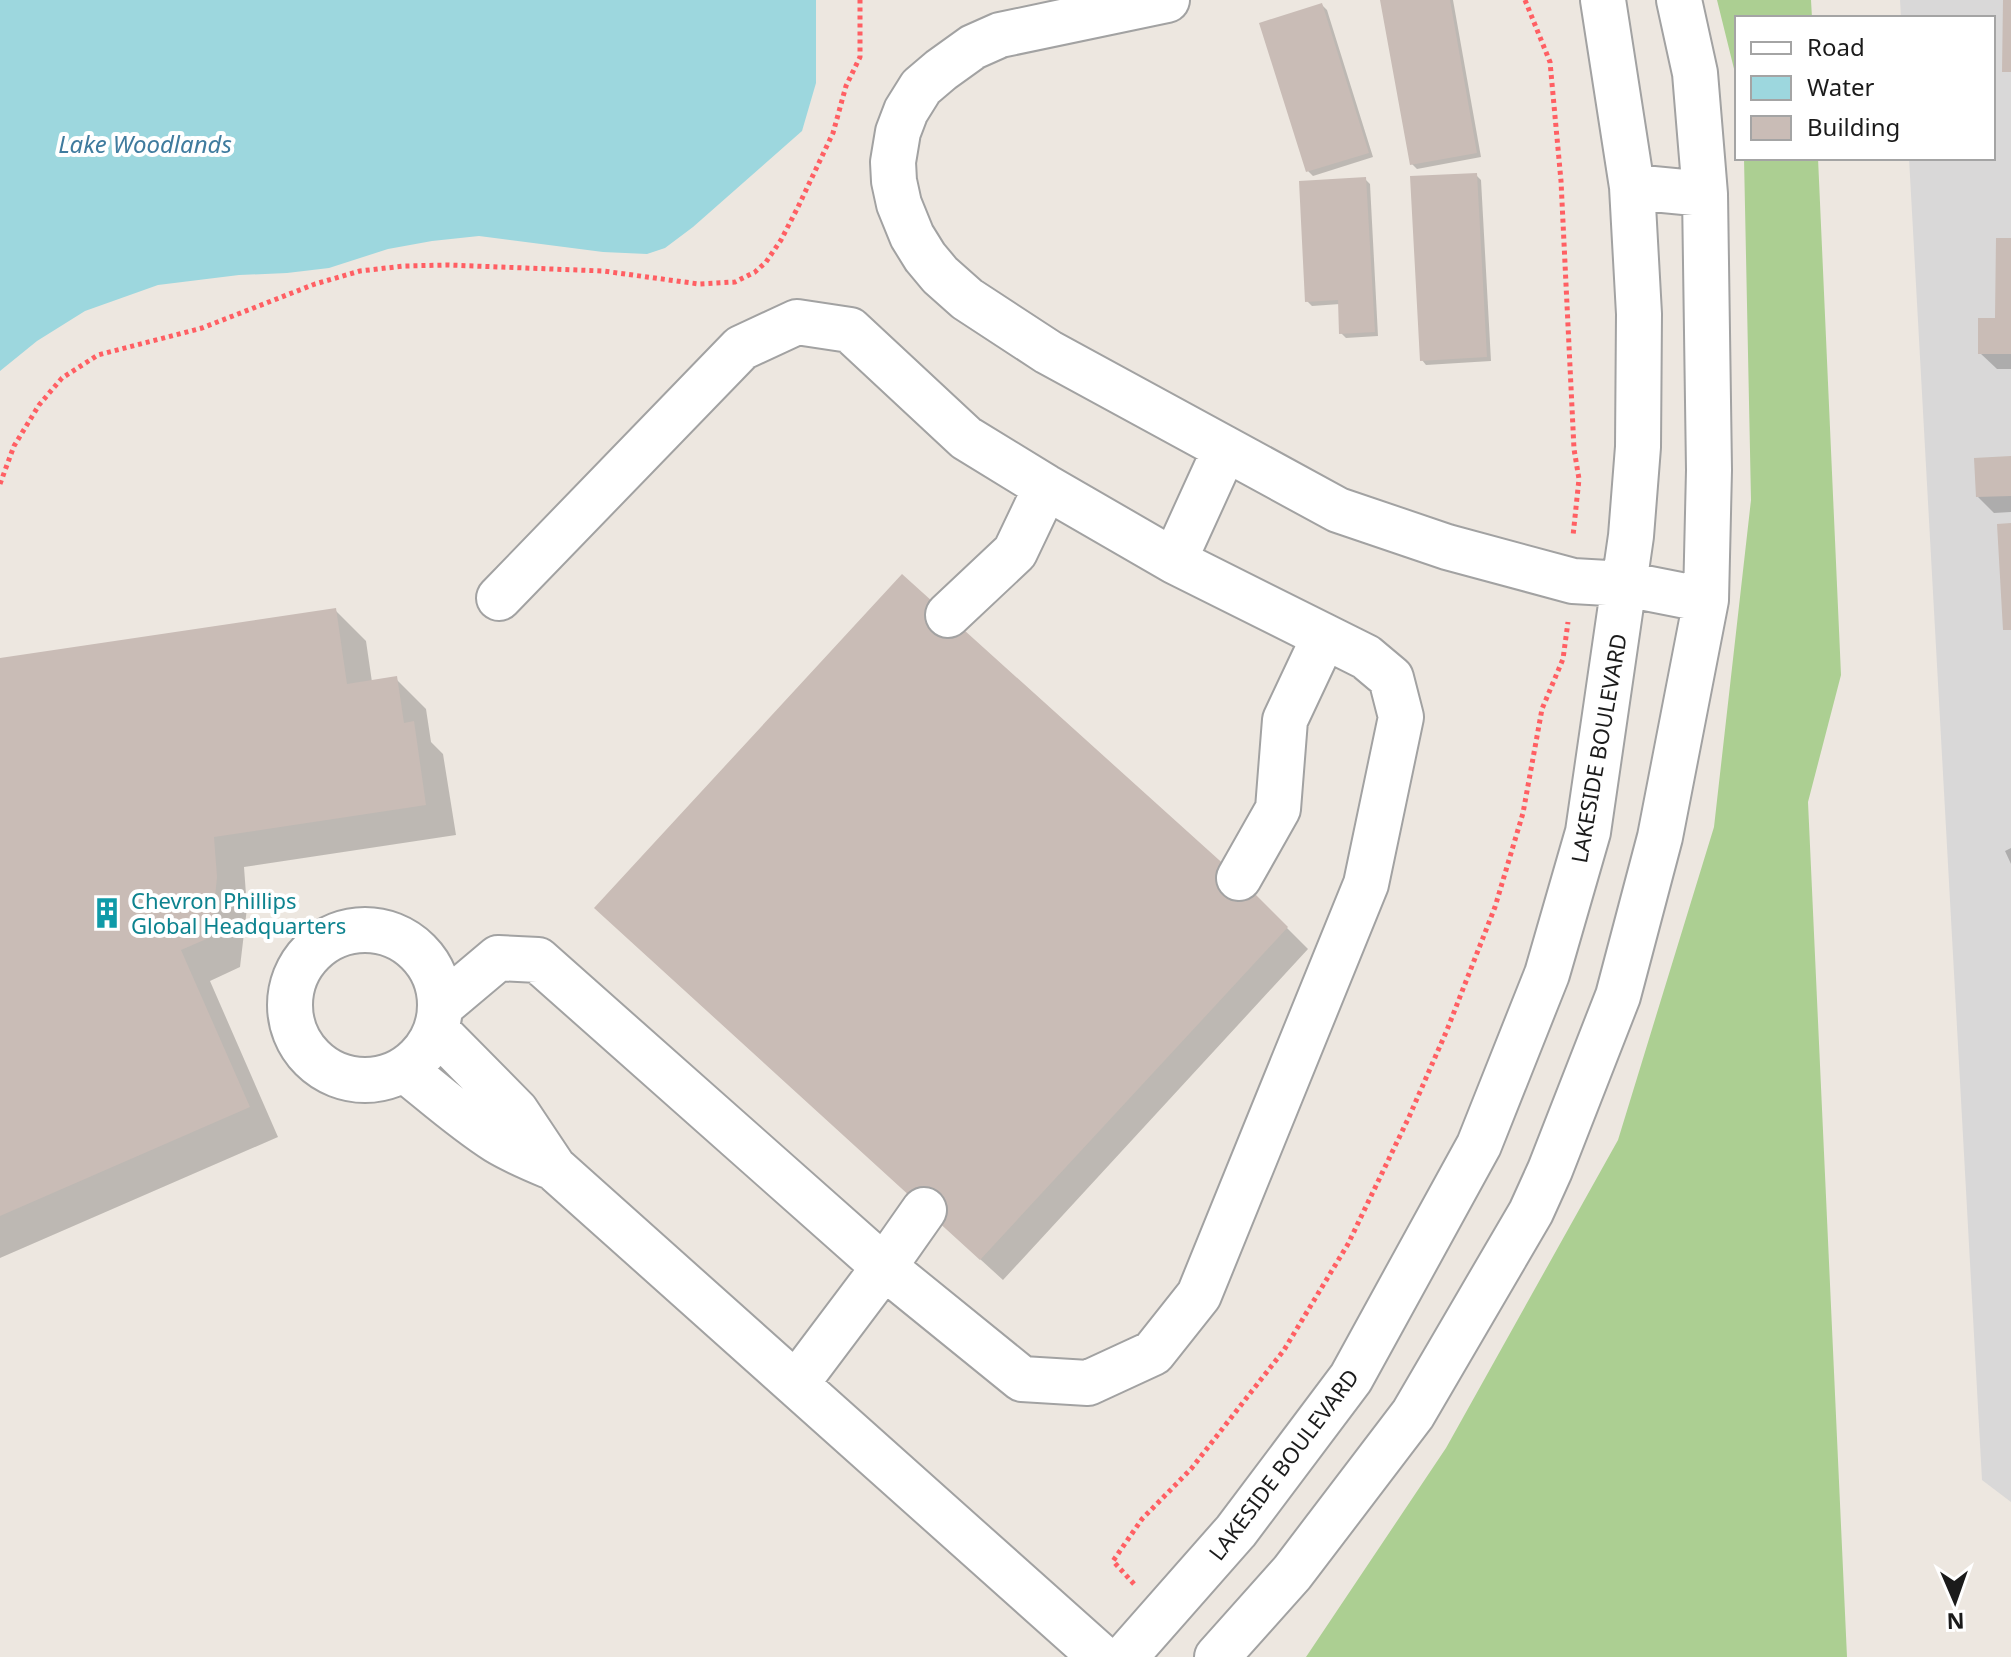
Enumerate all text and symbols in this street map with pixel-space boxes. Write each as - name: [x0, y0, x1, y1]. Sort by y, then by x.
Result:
- legend: [1735, 16, 1995, 160]
- text: Road: [1807, 30, 1865, 63]
- text: Water: [1807, 70, 1875, 103]
- text: Building: [1807, 110, 1900, 143]
- water label: Lake Woodlands: [58, 127, 232, 160]
- street label: LAKESIDE BOULEVARD: [1563, 631, 1633, 865]
- place label: Chevron Phillips Global Headquarters: [131, 885, 346, 940]
- building icon: Chevron Phillips Global Headquarters: [90, 896, 124, 930]
- street label: LAKESIDE BOULEVARD: [1201, 1362, 1365, 1566]
- north arrow: [1915, 1561, 1995, 1641]
- text: N: [1946, 1607, 1965, 1637]

